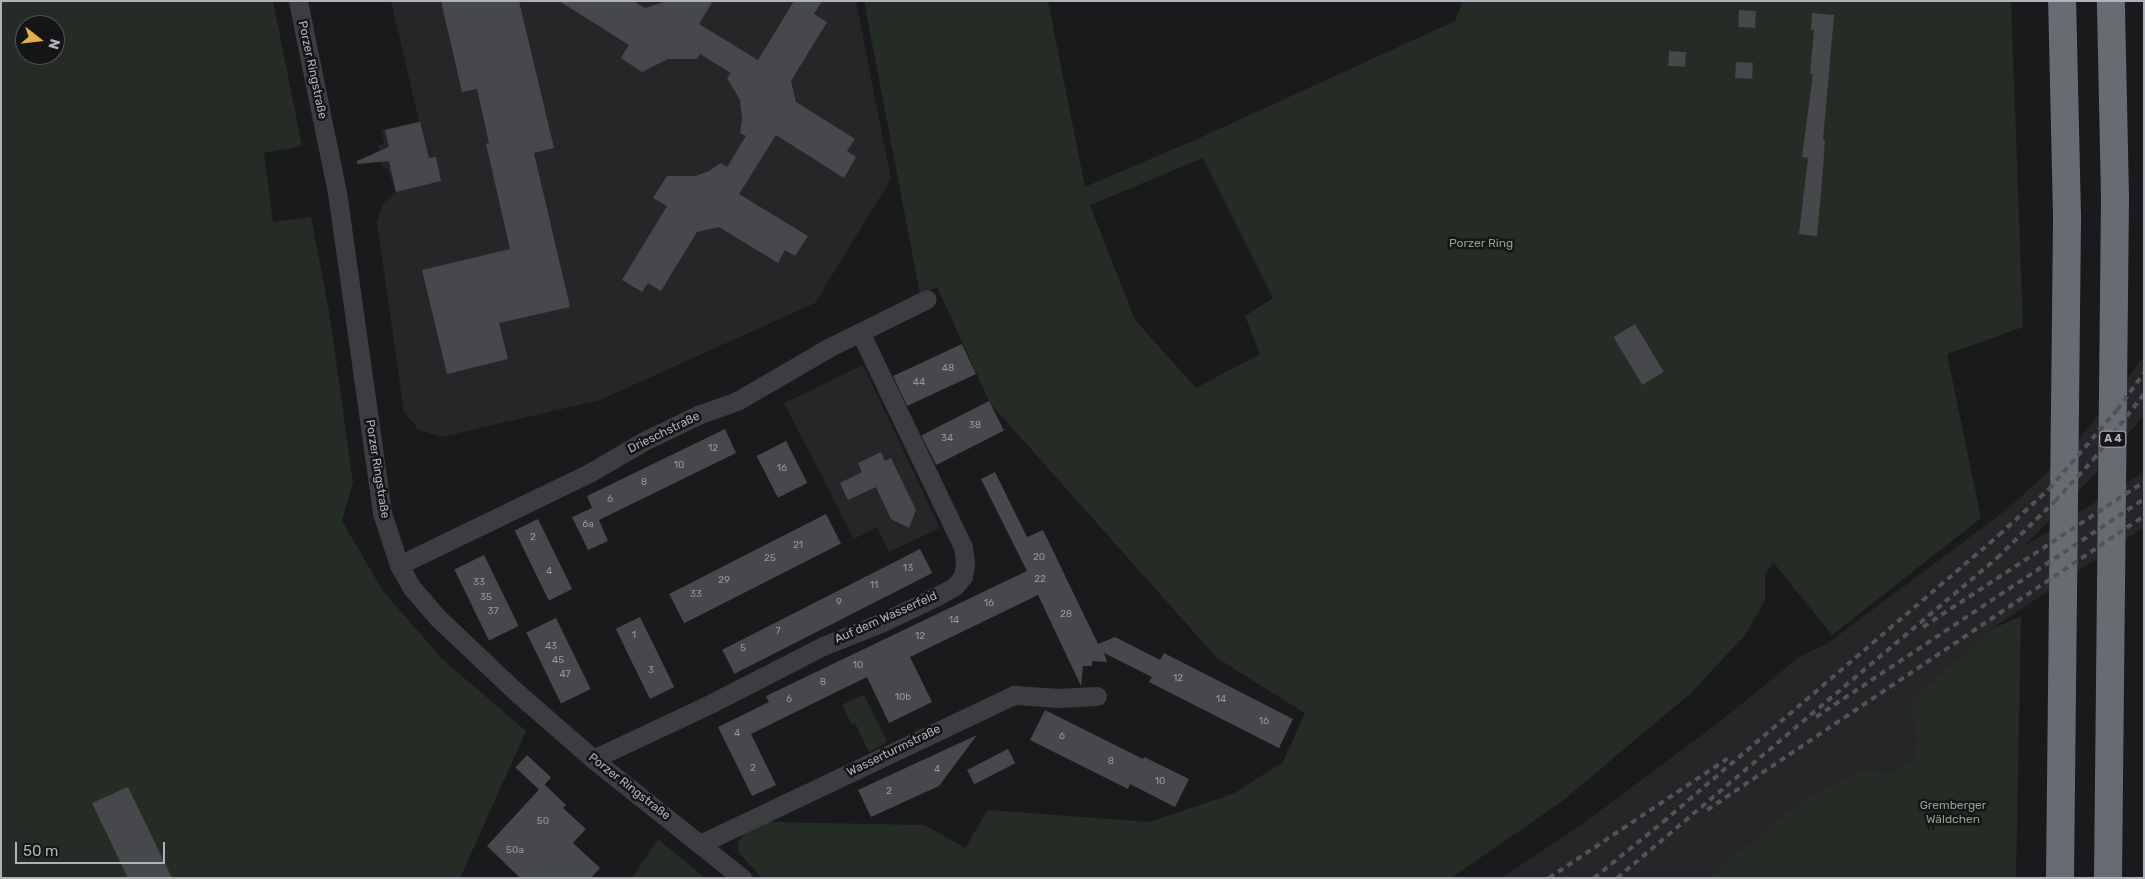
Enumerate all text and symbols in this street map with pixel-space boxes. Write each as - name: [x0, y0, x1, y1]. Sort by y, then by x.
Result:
- north arrow: [15, 15, 65, 65]
- street label: Porzer Ringstraße: [295, 19, 329, 121]
- text: N: [44, 37, 64, 51]
- park label: Porzer Ring: [1449, 237, 1513, 251]
- house number: 48: [942, 363, 954, 375]
- house number: 44: [913, 377, 925, 389]
- street label: Drieschstraße: [626, 409, 702, 457]
- street label: Porzer Ringstraße: [362, 418, 392, 520]
- house number: 38: [969, 420, 981, 432]
- road number: A 4: [2098, 430, 2128, 448]
- house number: 34: [941, 433, 953, 445]
- house number: 12: [708, 443, 718, 455]
- house number: 10: [674, 460, 684, 472]
- house number: 16: [777, 463, 787, 475]
- house number: 8: [641, 477, 647, 489]
- house number: 6: [607, 494, 613, 506]
- house number: 6a: [582, 519, 594, 531]
- house number: 2: [530, 532, 536, 544]
- house number: 21: [793, 540, 803, 552]
- house number: 20: [1033, 552, 1045, 564]
- house number: 25: [764, 553, 776, 565]
- house number: 13: [903, 563, 913, 575]
- house number: 4: [546, 566, 552, 578]
- house number: 22: [1034, 574, 1046, 586]
- house number: 29: [718, 575, 730, 587]
- house number: 33: [473, 577, 485, 589]
- house number: 11: [870, 580, 878, 592]
- house number: 33: [690, 589, 702, 601]
- street label: Auf dem Wasserfeld: [832, 589, 940, 647]
- house number: 35: [480, 592, 492, 604]
- house number: 9: [836, 597, 842, 609]
- house number: 16: [984, 598, 994, 610]
- house number: 37: [487, 606, 499, 618]
- house number: 28: [1060, 609, 1072, 621]
- house number: 14: [949, 615, 959, 627]
- house number: 7: [775, 626, 781, 638]
- house number: 1: [632, 630, 636, 642]
- house number: 12: [915, 631, 925, 643]
- house number: 43: [545, 641, 557, 653]
- house number: 5: [740, 643, 746, 655]
- house number: 45: [552, 655, 564, 667]
- house number: 10: [853, 660, 863, 672]
- house number: 3: [648, 665, 654, 677]
- house number: 47: [559, 669, 571, 681]
- house number: 12: [1173, 673, 1183, 685]
- house number: 8: [820, 677, 826, 689]
- house number: 10b: [895, 692, 911, 704]
- house number: 6: [786, 694, 792, 706]
- house number: 14: [1216, 694, 1226, 706]
- house number: 16: [1259, 716, 1269, 728]
- street label: Wasserturmstraße: [845, 722, 943, 780]
- house number: 4: [734, 728, 740, 740]
- house number: 6: [1059, 731, 1065, 743]
- street label: Porzer Ringstraße: [585, 750, 673, 824]
- house number: 8: [1108, 756, 1114, 768]
- house number: 2: [750, 763, 756, 775]
- house number: 4: [934, 764, 940, 776]
- house number: 10: [1155, 776, 1165, 788]
- house number: 2: [886, 786, 892, 798]
- park label: Gremberger Wäldchen: [1920, 799, 1986, 827]
- house number: 50: [537, 816, 549, 828]
- scale bar: [18, 832, 168, 864]
- text: 50 m: [23, 842, 58, 860]
- house number: 50a: [506, 845, 524, 857]

